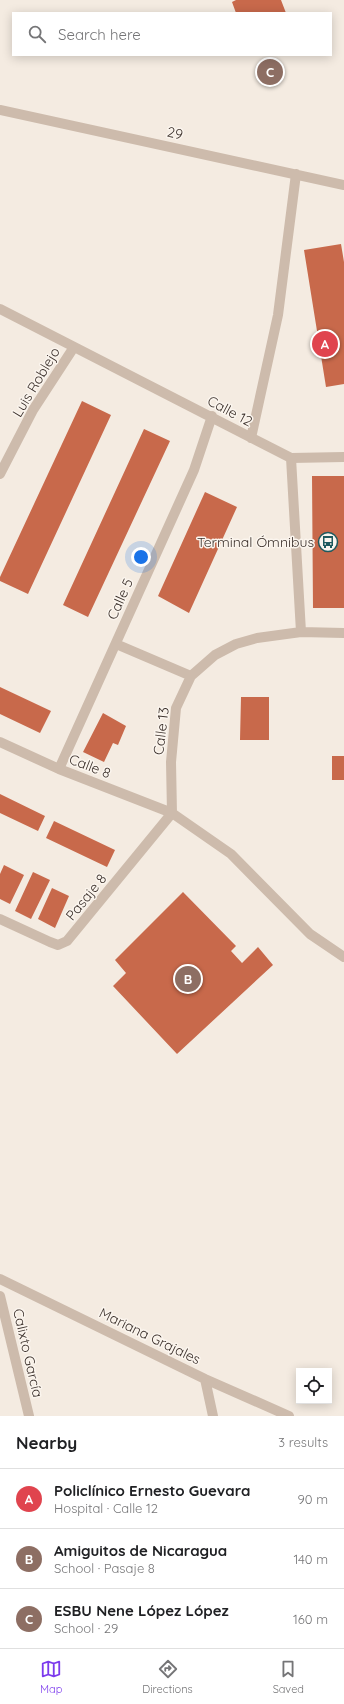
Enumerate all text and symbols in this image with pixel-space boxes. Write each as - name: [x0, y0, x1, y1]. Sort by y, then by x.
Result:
- search box: [12, 12, 332, 56]
- icon: search: [26, 23, 48, 45]
- text: Search here: [58, 25, 141, 44]
- pin: C: [257, 57, 283, 87]
- street label: 29: [166, 123, 185, 143]
- pin: A: [312, 329, 338, 359]
- street label: Luis Roblejo: [8, 344, 64, 420]
- street label: Calle 12: [204, 392, 256, 430]
- bus stop icon: Terminal Ómnibus: [317, 531, 339, 553]
- place label: Terminal Ómnibus: [197, 533, 314, 551]
- your location: [131, 547, 151, 567]
- street label: Calle 5: [103, 576, 137, 622]
- street label: Calle 13: [149, 706, 173, 756]
- street label: Calle 8: [67, 750, 113, 782]
- street label: Pasaje 8: [62, 870, 110, 924]
- pin: B: [175, 964, 201, 994]
- street label: Mariana Grajales: [96, 1304, 204, 1368]
- street label: Calixto García: [9, 1307, 47, 1399]
- map controls: [296, 1368, 332, 1404]
- button: locate: [296, 1368, 332, 1404]
- text: Nearby: [16, 1432, 77, 1453]
- text: 3 results: [278, 1434, 328, 1450]
- text: Policlínico Ernesto Guevara: [54, 1481, 250, 1500]
- text: A: [25, 1491, 33, 1507]
- text: 90 m: [298, 1491, 328, 1507]
- text: Hospital · Calle 12: [54, 1500, 158, 1516]
- text: Amiguitos de Nicaragua: [54, 1541, 227, 1560]
- text: B: [25, 1551, 33, 1567]
- text: 140 m: [293, 1551, 328, 1567]
- text: School · Pasaje 8: [54, 1560, 155, 1576]
- text: ESBU Nene López López: [54, 1601, 229, 1620]
- text: C: [25, 1611, 33, 1627]
- text: 160 m: [293, 1611, 328, 1627]
- text: School · 29: [54, 1620, 118, 1636]
- tab: Map: [40, 1658, 62, 1696]
- tab: Directions: [142, 1658, 193, 1696]
- tab: Saved: [273, 1658, 304, 1696]

